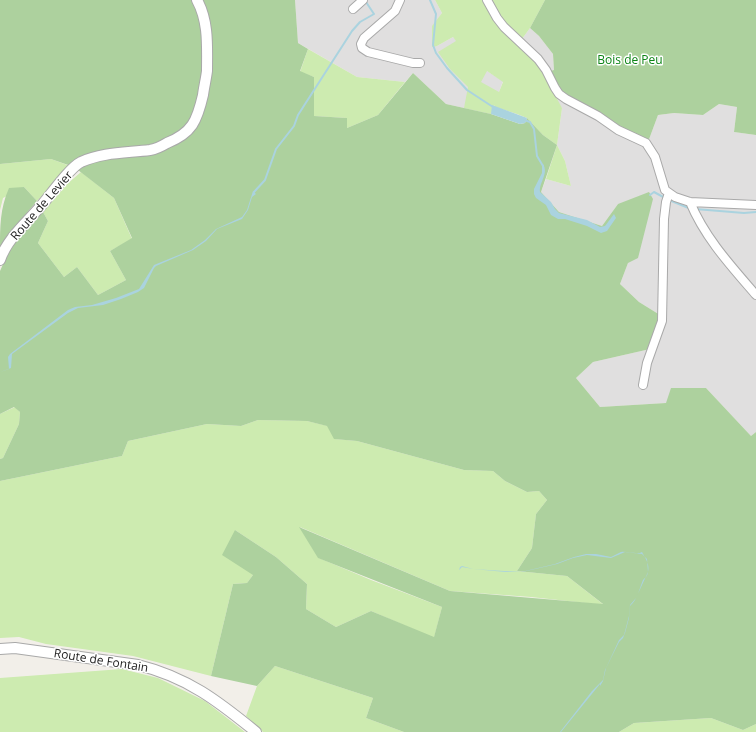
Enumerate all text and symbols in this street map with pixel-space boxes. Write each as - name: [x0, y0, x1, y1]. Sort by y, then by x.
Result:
- park label: Bois de Peu: [597, 54, 663, 68]
- street label: Route de Levier: [8, 168, 76, 244]
- street label: Route de Fontain: [53, 646, 149, 676]

